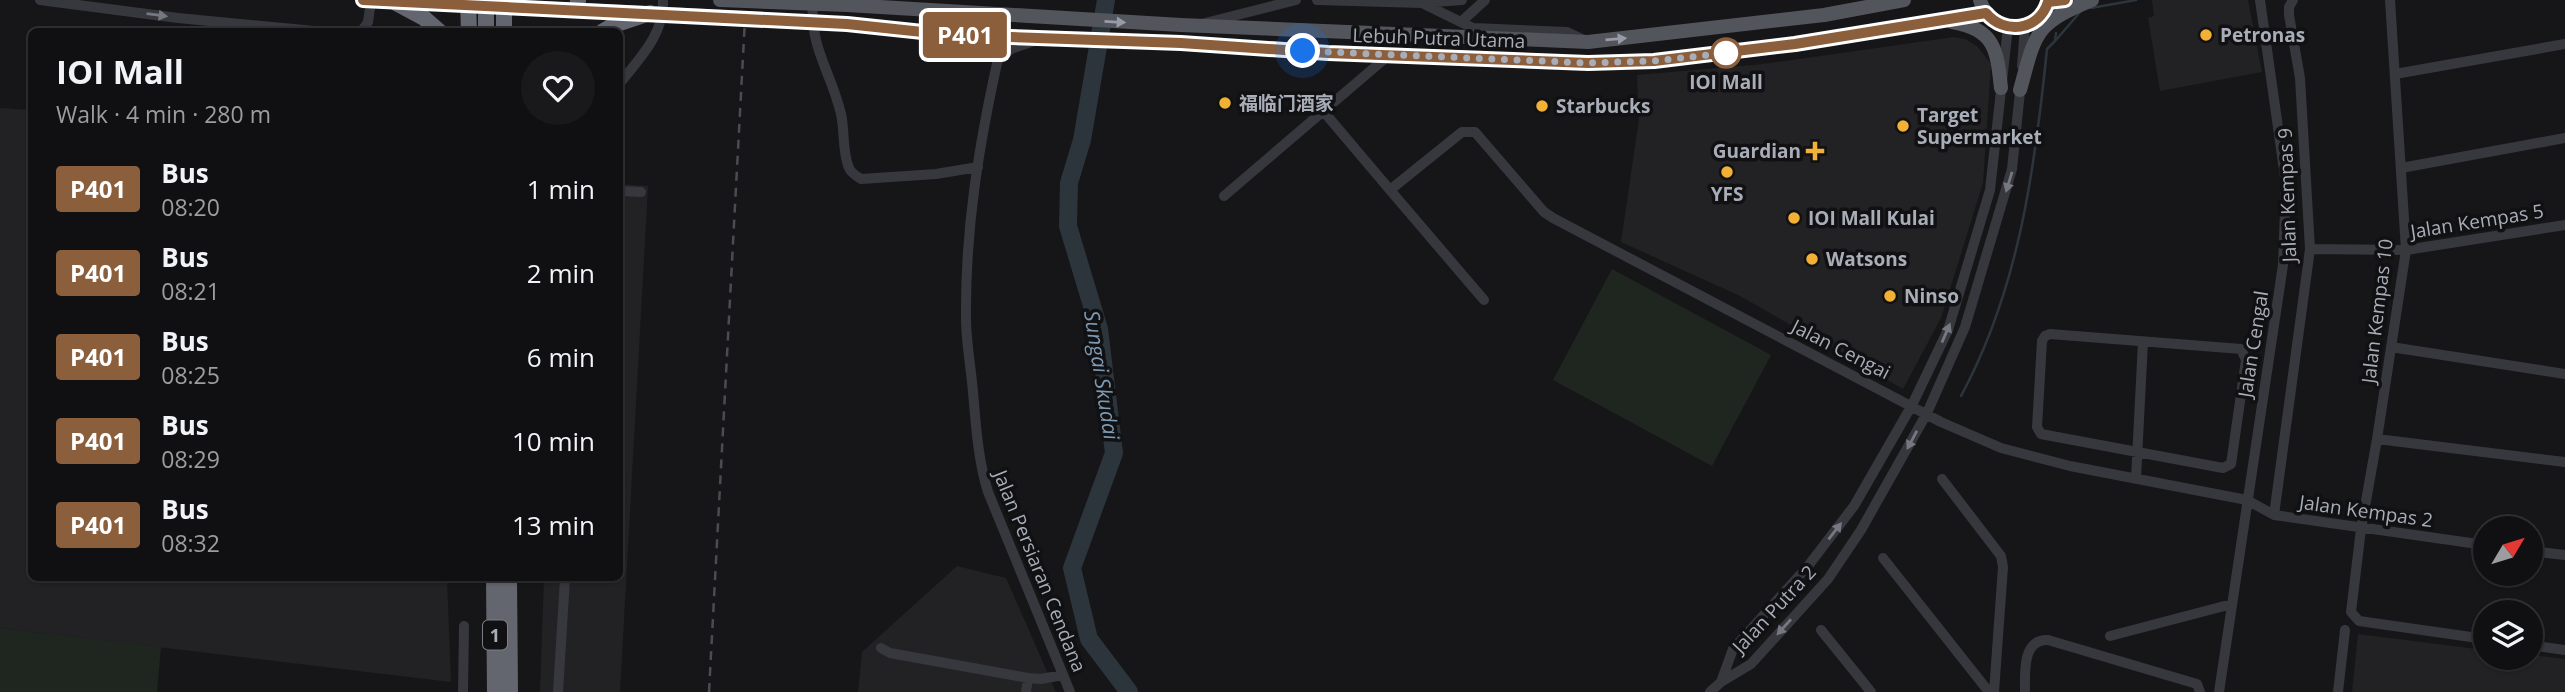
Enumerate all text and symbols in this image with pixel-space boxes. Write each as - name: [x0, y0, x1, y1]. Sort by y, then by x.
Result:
- one-way arrow: [146, 10, 168, 21]
- line badge: P401: [916, 12, 1014, 58]
- one-way arrow: [1104, 16, 1126, 27]
- text: P401: [937, 18, 993, 51]
- street label: Lebuh Putra Utama: [1352, 22, 1526, 54]
- place label: Petronas: [2220, 22, 2305, 48]
- marker: Petronas: [2198, 27, 2214, 43]
- your location: [1285, 33, 1320, 68]
- one-way arrow: [1605, 34, 1627, 45]
- marker: IOI Mall: [1711, 38, 1741, 68]
- text: IOI Mall: [56, 49, 184, 94]
- button: heart: [521, 51, 595, 125]
- place label: IOI Mall: [1689, 69, 1763, 95]
- place label: 福临门酒家: [1239, 90, 1334, 116]
- place label: Starbucks: [1556, 93, 1650, 119]
- marker: 福临门酒家: [1217, 95, 1233, 111]
- text: Walk · 4 min · 280 m: [56, 98, 271, 130]
- marker: Starbucks: [1534, 98, 1550, 114]
- place label: Target Supermarket: [1917, 102, 2042, 150]
- marker: Target Supermarket: [1895, 118, 1911, 134]
- street label: Jalan Kempas 9: [2272, 127, 2302, 265]
- place label: Guardian: [1713, 138, 1801, 164]
- marker: Guardian: [1807, 143, 1823, 159]
- text: Bus: [161, 155, 209, 191]
- marker: YFS: [1719, 164, 1735, 180]
- text: 1 min: [527, 171, 595, 207]
- one-way arrow: [2003, 171, 2013, 192]
- text: P401: [70, 172, 126, 205]
- place label: YFS: [1711, 181, 1743, 207]
- text: 08:20: [161, 191, 220, 223]
- street label: Jalan Kempas 5: [2407, 198, 2545, 245]
- place label: IOI Mall Kulai: [1808, 205, 1935, 231]
- marker: IOI Mall Kulai: [1786, 210, 1802, 226]
- street label: Jalan Kempas 10: [2355, 237, 2399, 387]
- text: Bus: [161, 239, 209, 275]
- place label: Watsons: [1826, 246, 1907, 272]
- marker: Watsons: [1804, 251, 1820, 267]
- text: 2 min: [527, 255, 595, 291]
- text: P401: [70, 256, 126, 289]
- text: 08:21: [161, 275, 220, 307]
- place label: Ninso: [1904, 283, 1959, 309]
- marker: Ninso: [1882, 288, 1898, 304]
- street label: Jalan Cengal: [2231, 289, 2274, 401]
- water label: Sungai Skudai: [1078, 308, 1126, 442]
- street label: Jalan Cengai: [1785, 312, 1895, 385]
- text: Bus: [161, 323, 209, 359]
- one-way arrow: [1940, 323, 1951, 344]
- text: 6 min: [527, 339, 595, 375]
- text: P401: [70, 340, 126, 373]
- text: 08:25: [161, 359, 220, 391]
- text: Bus: [161, 407, 209, 443]
- text: 10 min: [512, 423, 595, 459]
- text: P401: [70, 424, 126, 457]
- one-way arrow: [1906, 430, 1918, 450]
- text: 08:29: [161, 443, 220, 475]
- street label: Jalan Persiaran Cendana: [987, 464, 1092, 676]
- street label: Jalan Kempas 2: [2296, 488, 2434, 533]
- text: Bus: [161, 491, 209, 527]
- text: 13 min: [512, 507, 595, 543]
- text: P401: [70, 508, 126, 541]
- north arrow: [2473, 516, 2543, 586]
- map controls: [2473, 516, 2543, 670]
- one-way arrow: [1827, 523, 1842, 541]
- text: 08:32: [161, 527, 220, 559]
- street label: Jalan Putra 2: [1725, 559, 1822, 660]
- button: layers: [2473, 600, 2543, 670]
- one-way arrow: [1776, 618, 1792, 636]
- road number: 1: [483, 620, 507, 650]

